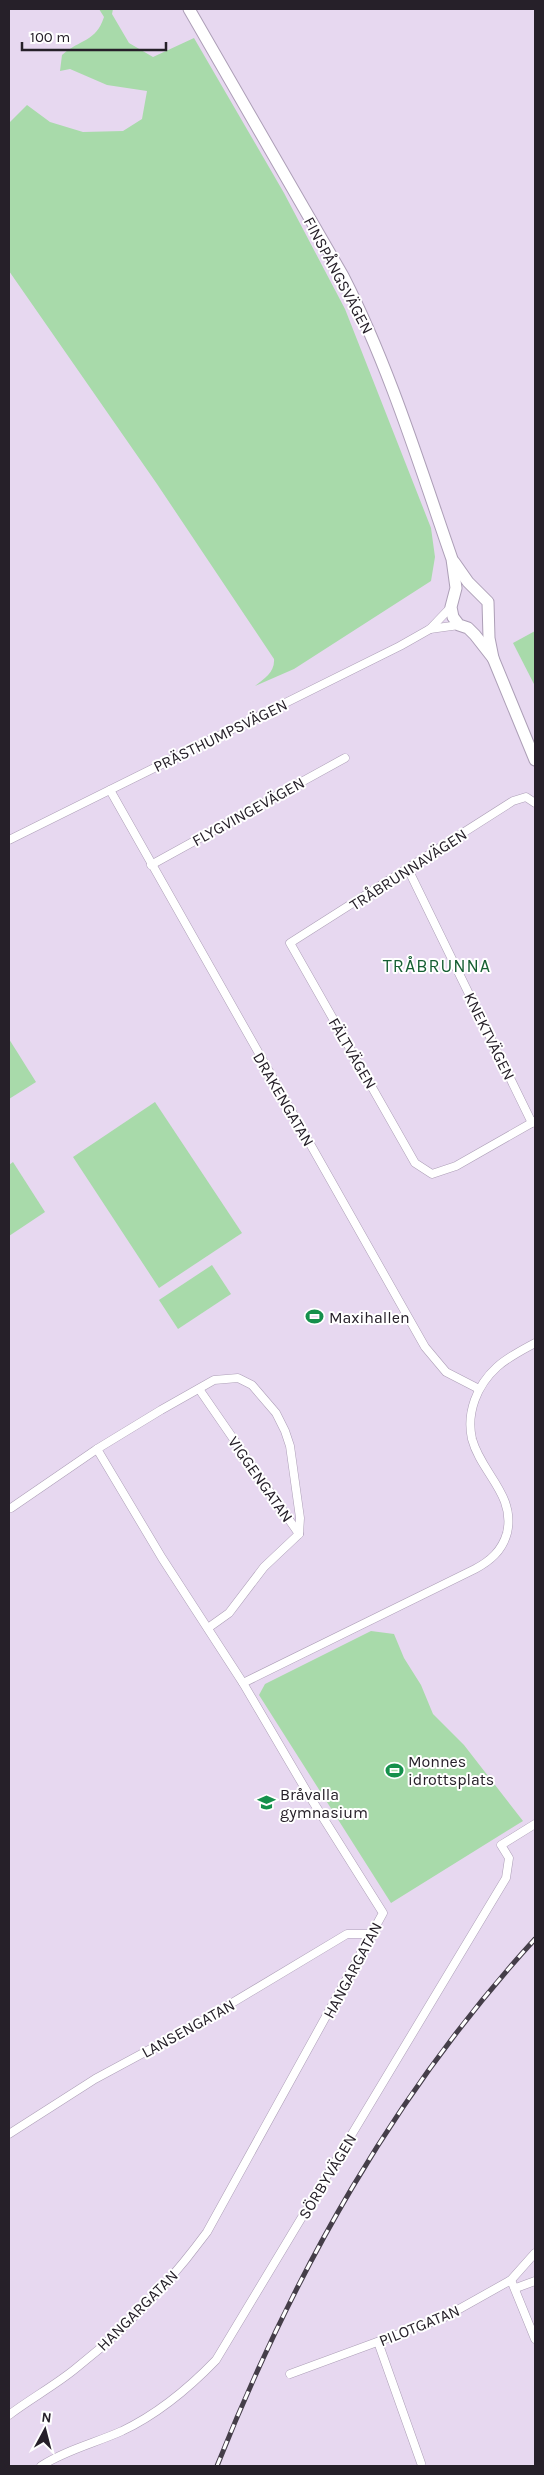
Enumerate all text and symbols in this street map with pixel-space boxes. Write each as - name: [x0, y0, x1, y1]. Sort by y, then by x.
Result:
- scale bar: [22, 20, 166, 52]
- text: 100 m: [30, 28, 70, 46]
- street label: FINSPÅNGSVÄGEN: [300, 213, 377, 337]
- street label: PRÄSTHUMPSVÄGEN: [150, 695, 290, 776]
- street label: FLYGVINGEVÄGEN: [189, 773, 308, 850]
- street label: TRÅBRUNNAVÄGEN: [346, 824, 470, 914]
- district label: TRÅBRUNNA: [383, 955, 491, 977]
- street label: KNEKTVÄGEN: [460, 989, 519, 1083]
- street label: FÄLTVÄGEN: [325, 1014, 381, 1092]
- street label: DRAKENGATAN: [249, 1049, 318, 1150]
- sports icon: Maxihallen: [305, 1307, 325, 1327]
- place label: Maxihallen: [329, 1308, 410, 1327]
- street label: VIGGENGATAN: [224, 1433, 297, 1526]
- place label: Monnes idrottsplats: [408, 1752, 494, 1789]
- sports icon: Monnes idrottsplats: [384, 1760, 404, 1780]
- place label: Bråvalla gymnasium: [280, 1785, 368, 1822]
- school or university icon: Bråvalla gymnasium: [256, 1793, 276, 1813]
- street label: HANGARGATAN: [319, 1919, 386, 2022]
- street label: LANSENGATAN: [138, 1995, 238, 2062]
- street label: SÖRBYVÄGEN: [294, 2130, 360, 2222]
- street label: HANGARGATAN: [93, 2266, 182, 2355]
- street label: PILOTGATAN: [376, 2301, 462, 2350]
- north arrow: [20, 2405, 70, 2455]
- text: N: [41, 2409, 53, 2427]

